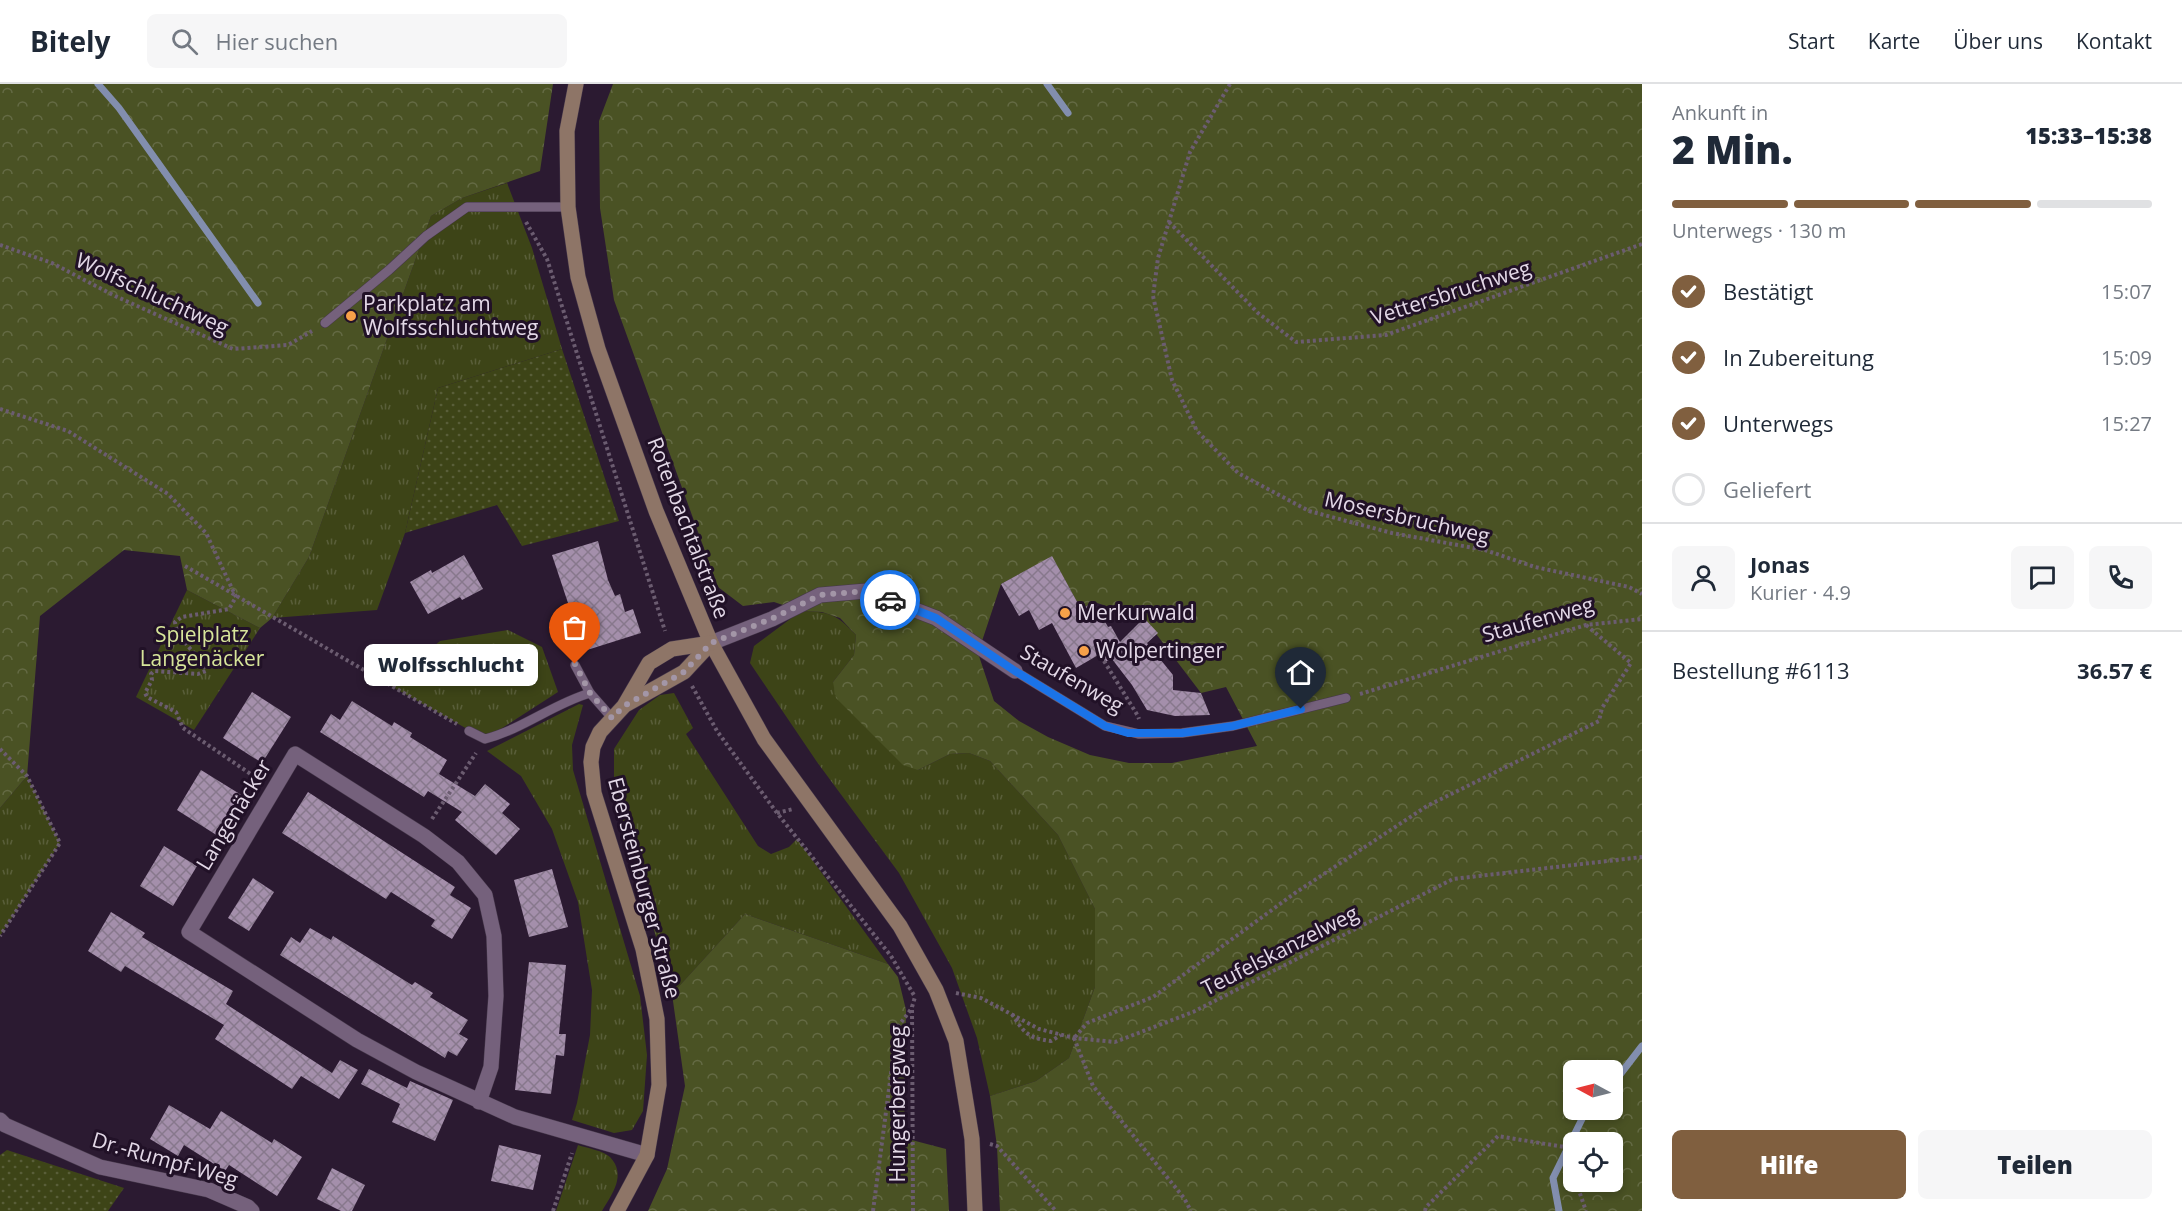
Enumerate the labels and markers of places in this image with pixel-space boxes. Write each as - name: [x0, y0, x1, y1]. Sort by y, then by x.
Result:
- place label: Parkplatz am Wolfsschluchtweg: [363, 289, 538, 341]
- marker: Parkplatz am Wolfsschluchtweg: [344, 309, 358, 323]
- place label: Merkurwald: [1077, 598, 1195, 626]
- pin: [549, 602, 600, 664]
- marker: Merkurwald: [1058, 606, 1072, 620]
- place label: Wolpertinger: [1096, 636, 1224, 664]
- callout: Wolfsschlucht: [365, 643, 539, 685]
- marker: Wolpertinger: [1077, 644, 1091, 658]
- pin: [1275, 647, 1326, 709]

